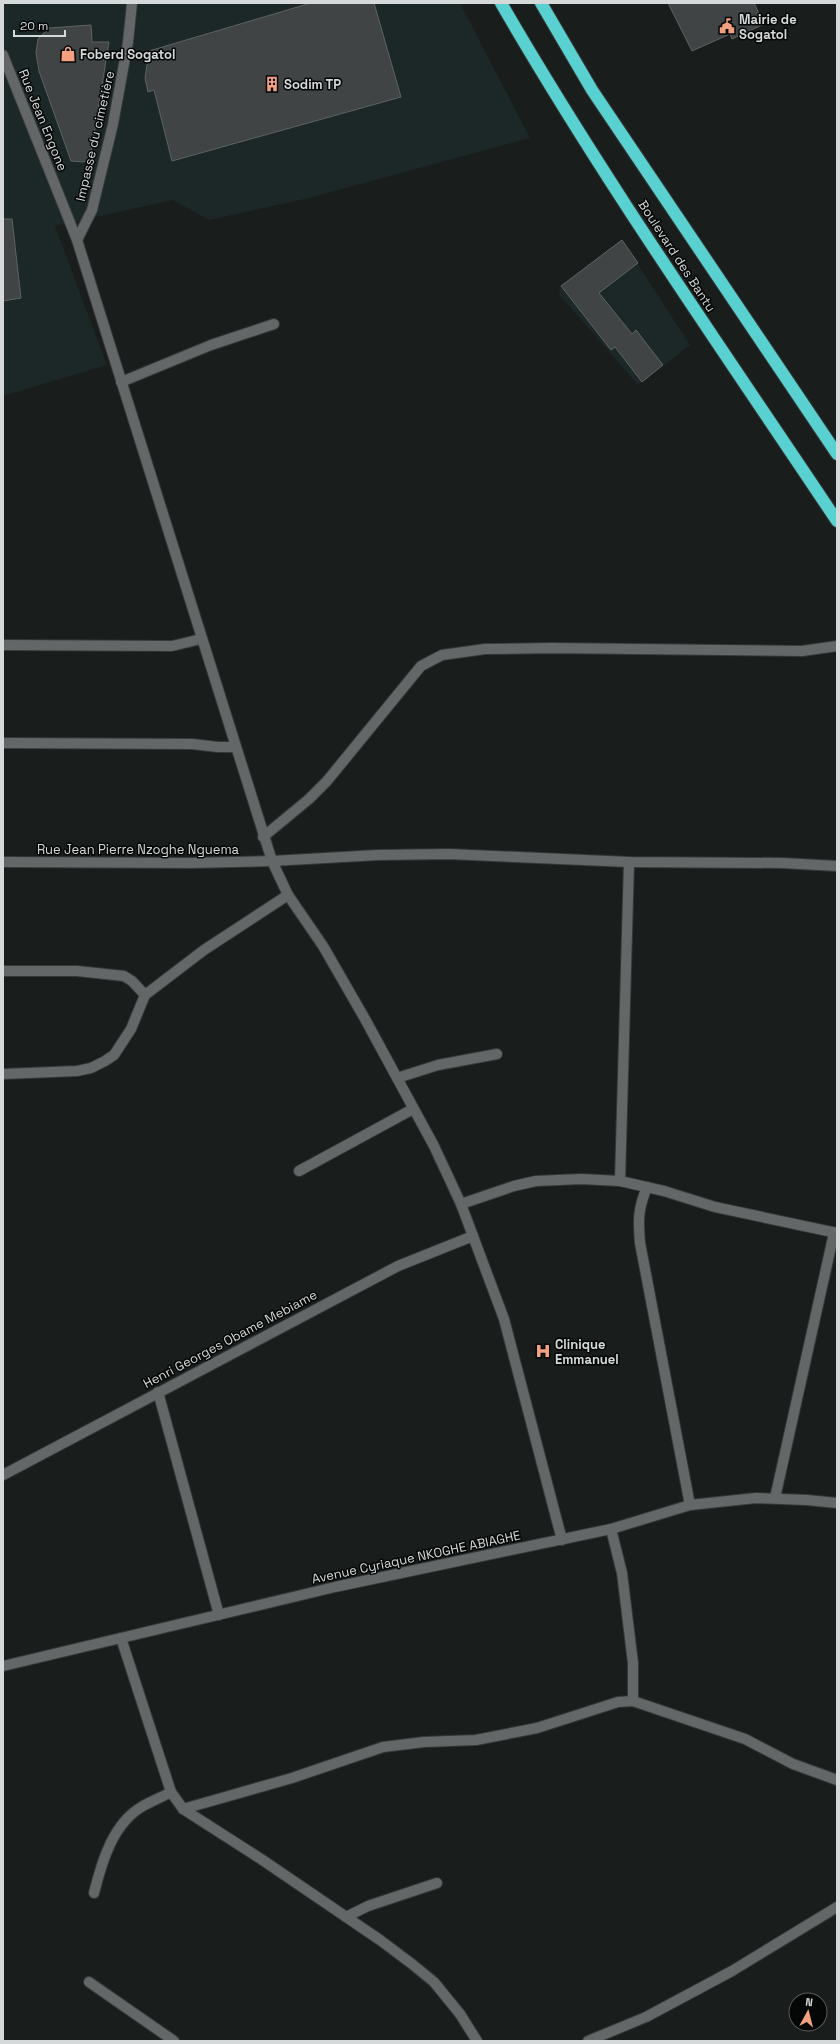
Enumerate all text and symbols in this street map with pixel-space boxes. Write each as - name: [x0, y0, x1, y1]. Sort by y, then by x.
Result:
- place label: Mairie de Sogatol: [739, 11, 797, 43]
- scale bar: [14, 12, 65, 38]
- public building icon: Mairie de Sogatol: [718, 17, 736, 35]
- text: 20 m: [20, 18, 48, 34]
- shop icon: Foberd Sogatol: [59, 45, 77, 63]
- place label: Foberd Sogatol: [80, 46, 175, 63]
- street label: Rue Jean Engone: [15, 67, 71, 173]
- street label: Impasse du cimetière: [72, 69, 118, 203]
- building icon: Sodim TP: [263, 75, 281, 93]
- place label: Sodim TP: [284, 76, 341, 93]
- street label: Boulevard des Bantu: [634, 197, 720, 315]
- street label: Rue Jean Pierre Nzoghe Nguema: [37, 841, 240, 858]
- street label: Henri Georges Obame Mebiame: [140, 1286, 320, 1392]
- place label: Clinique Emmanuel: [555, 1336, 619, 1368]
- hospital icon: Clinique Emmanuel: [534, 1342, 552, 1360]
- street label: Avenue Cyriaque NKOGHE ABIAGHE: [310, 1527, 522, 1587]
- north arrow: [788, 1992, 828, 2032]
- text: N: [805, 1995, 814, 2009]

